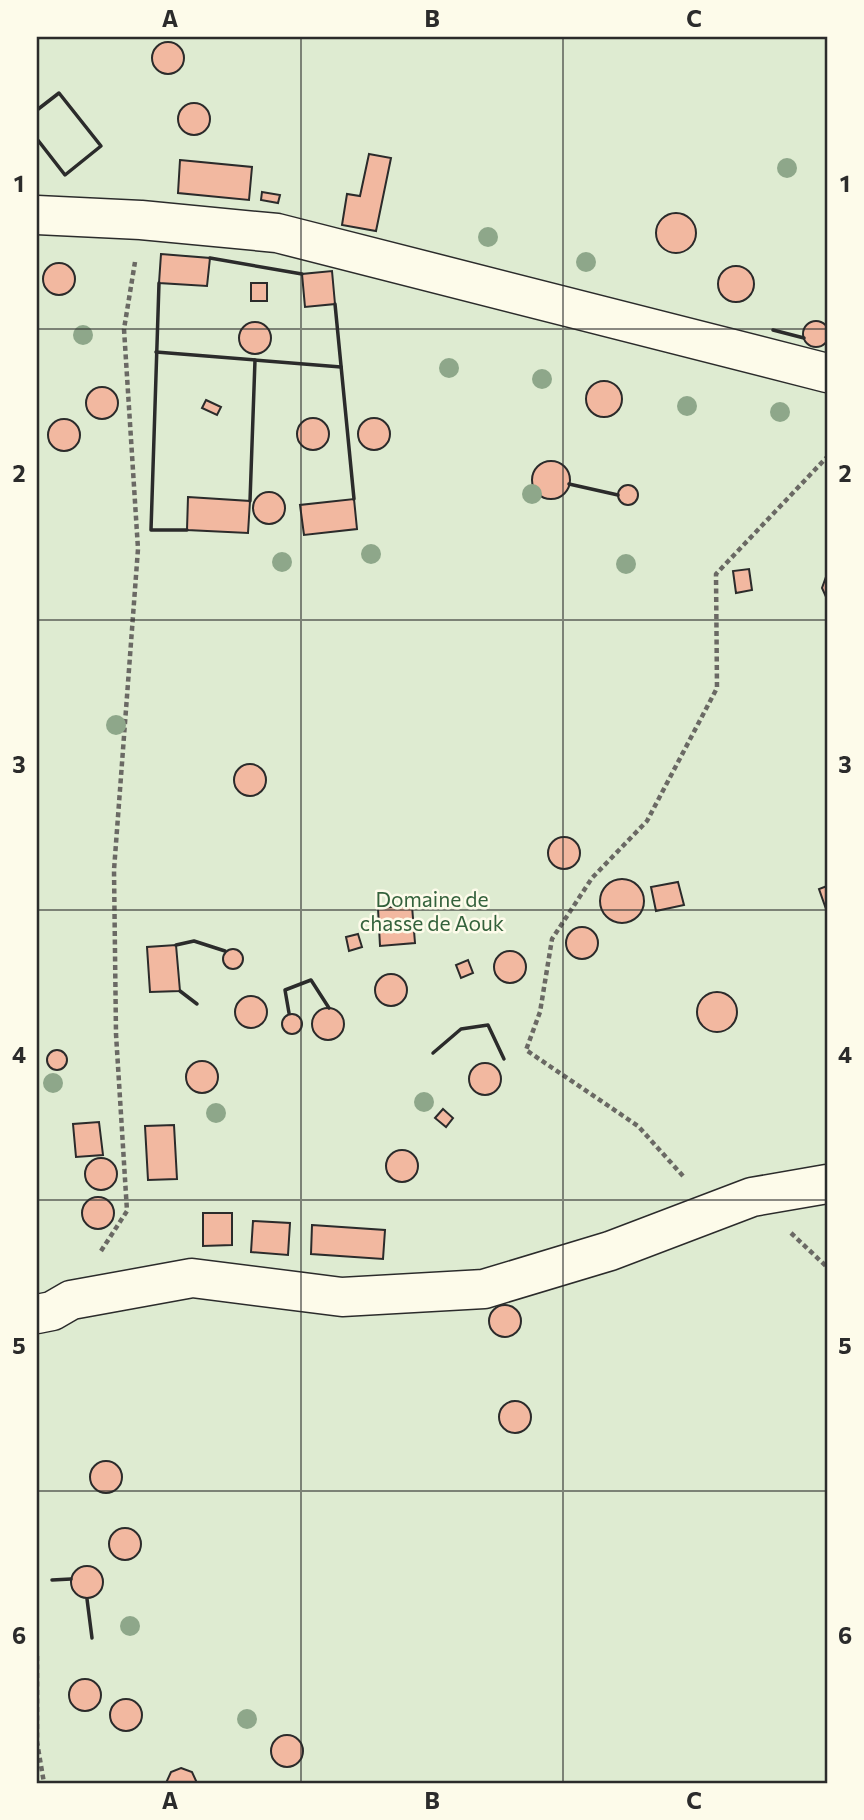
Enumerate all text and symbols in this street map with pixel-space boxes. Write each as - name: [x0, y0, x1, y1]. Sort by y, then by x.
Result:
- text: A: [162, 4, 179, 32]
- text: B: [424, 4, 440, 32]
- text: C: [686, 4, 702, 32]
- text: 1: [14, 169, 24, 197]
- text: 1: [840, 169, 850, 197]
- text: 2: [12, 459, 26, 487]
- text: 2: [838, 459, 852, 487]
- text: 3: [12, 750, 26, 778]
- text: 3: [838, 750, 852, 778]
- park label: Domaine de chasse de Aouk: [360, 886, 504, 935]
- text: 4: [12, 1040, 26, 1068]
- text: 4: [838, 1040, 852, 1068]
- text: 5: [12, 1331, 26, 1359]
- text: 5: [838, 1331, 852, 1359]
- text: 6: [12, 1621, 26, 1649]
- text: 6: [838, 1621, 852, 1649]
- text: A: [162, 1786, 179, 1814]
- text: B: [424, 1786, 440, 1814]
- text: C: [686, 1786, 702, 1814]

